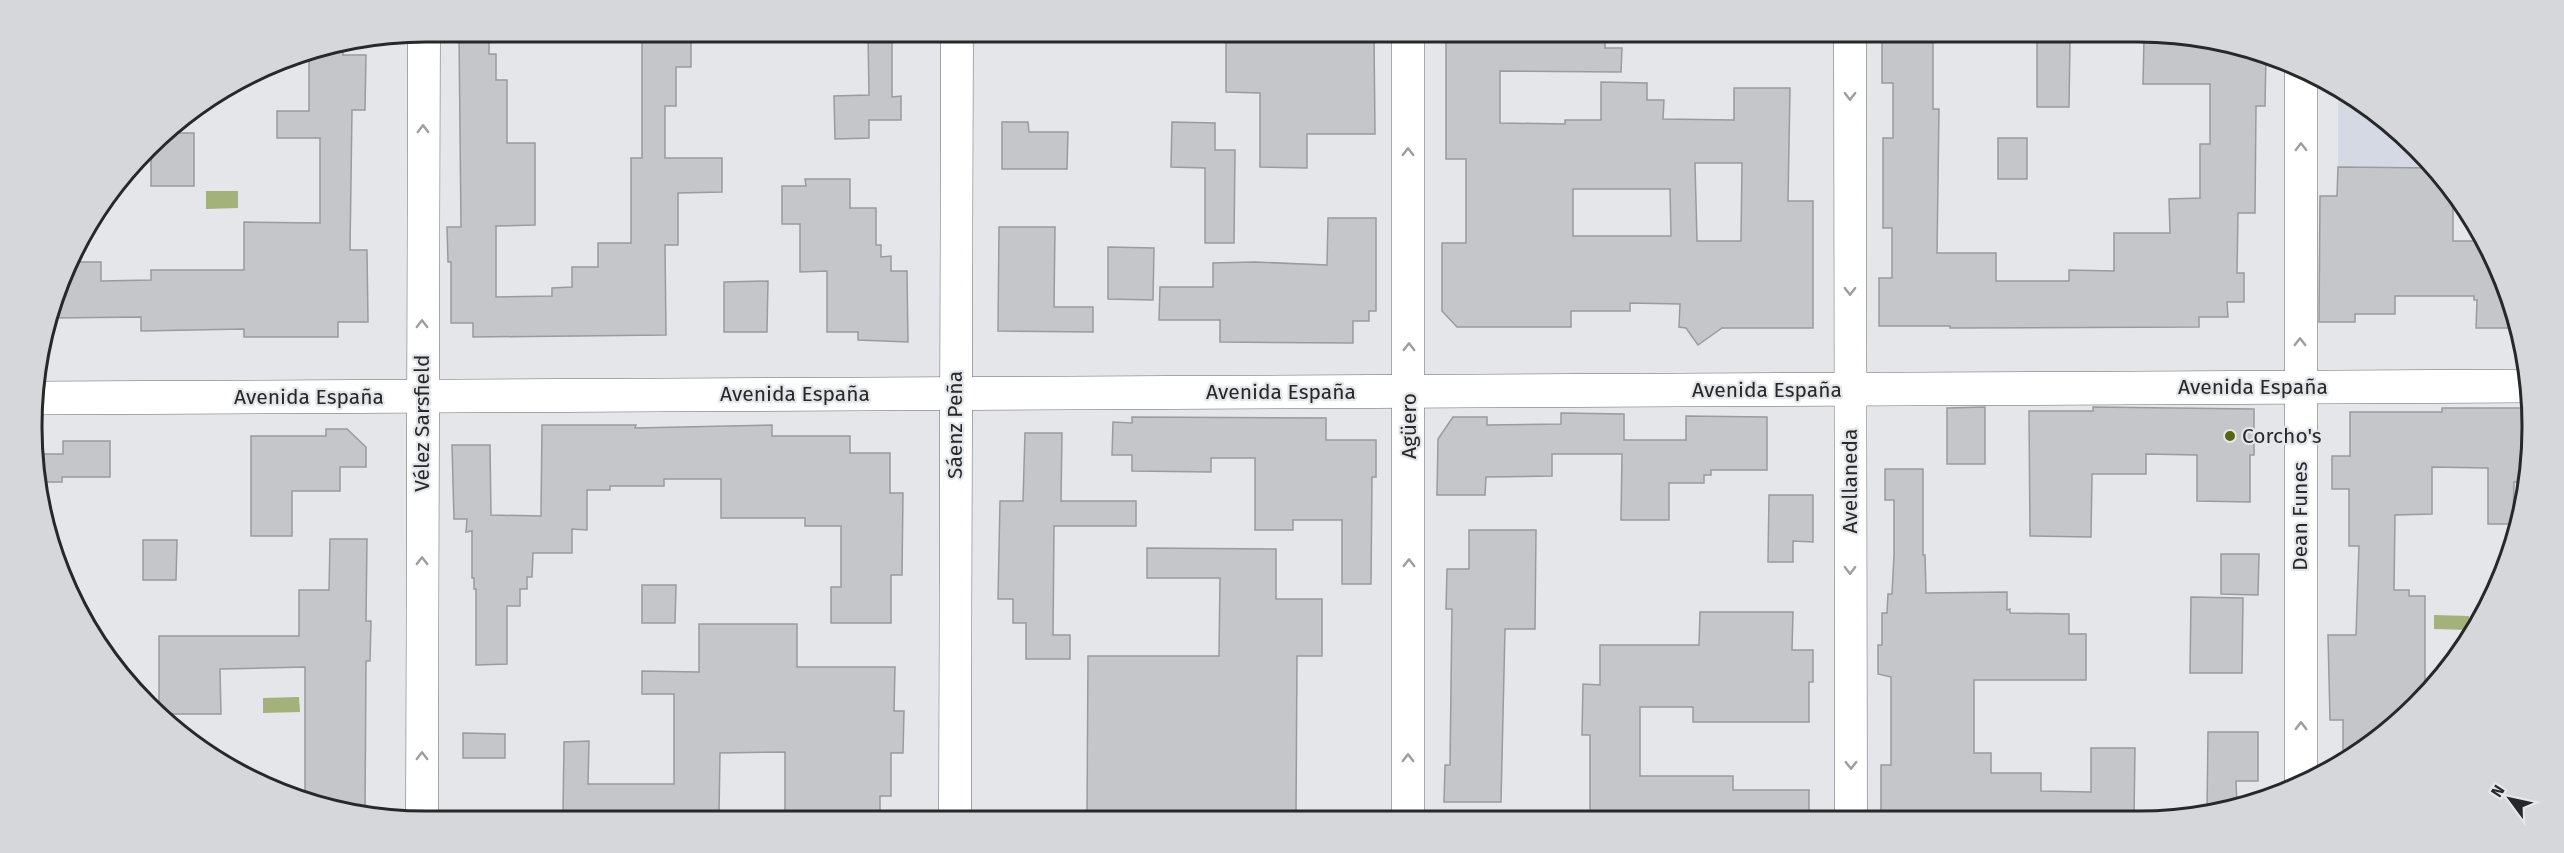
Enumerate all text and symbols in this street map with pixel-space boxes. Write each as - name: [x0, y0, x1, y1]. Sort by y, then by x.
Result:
- one-way arrow: [1844, 92, 1856, 101]
- one-way arrow: [417, 124, 429, 133]
- one-way arrow: [2295, 142, 2307, 151]
- one-way arrow: [1402, 147, 1414, 156]
- one-way arrow: [1844, 287, 1856, 296]
- one-way arrow: [416, 319, 428, 328]
- one-way arrow: [2294, 337, 2306, 346]
- one-way arrow: [1403, 342, 1415, 351]
- street label: Vélez Sarsfield: [409, 354, 435, 492]
- street label: Sáenz Peña: [942, 371, 968, 479]
- street label: Avenida España: [2178, 374, 2328, 400]
- street label: Avenida España: [1692, 377, 1842, 403]
- street label: Avenida España: [1206, 379, 1356, 405]
- street label: Avenida España: [720, 381, 870, 407]
- street label: Avenida España: [234, 384, 384, 410]
- street label: Agüero: [1396, 393, 1422, 459]
- place label: Corcho's: [2242, 423, 2322, 449]
- street label: Avellaneda: [1837, 428, 1863, 534]
- marker: Corcho's: [2223, 429, 2237, 443]
- street label: Dean Funes: [2287, 461, 2313, 571]
- one-way arrow: [416, 556, 428, 565]
- one-way arrow: [1403, 558, 1415, 567]
- one-way arrow: [1844, 566, 1856, 575]
- one-way arrow: [2295, 721, 2307, 730]
- one-way arrow: [416, 751, 428, 760]
- one-way arrow: [1402, 753, 1414, 762]
- one-way arrow: [1845, 761, 1857, 770]
- north arrow: [2480, 769, 2540, 829]
- text: N: [2487, 781, 2509, 801]

